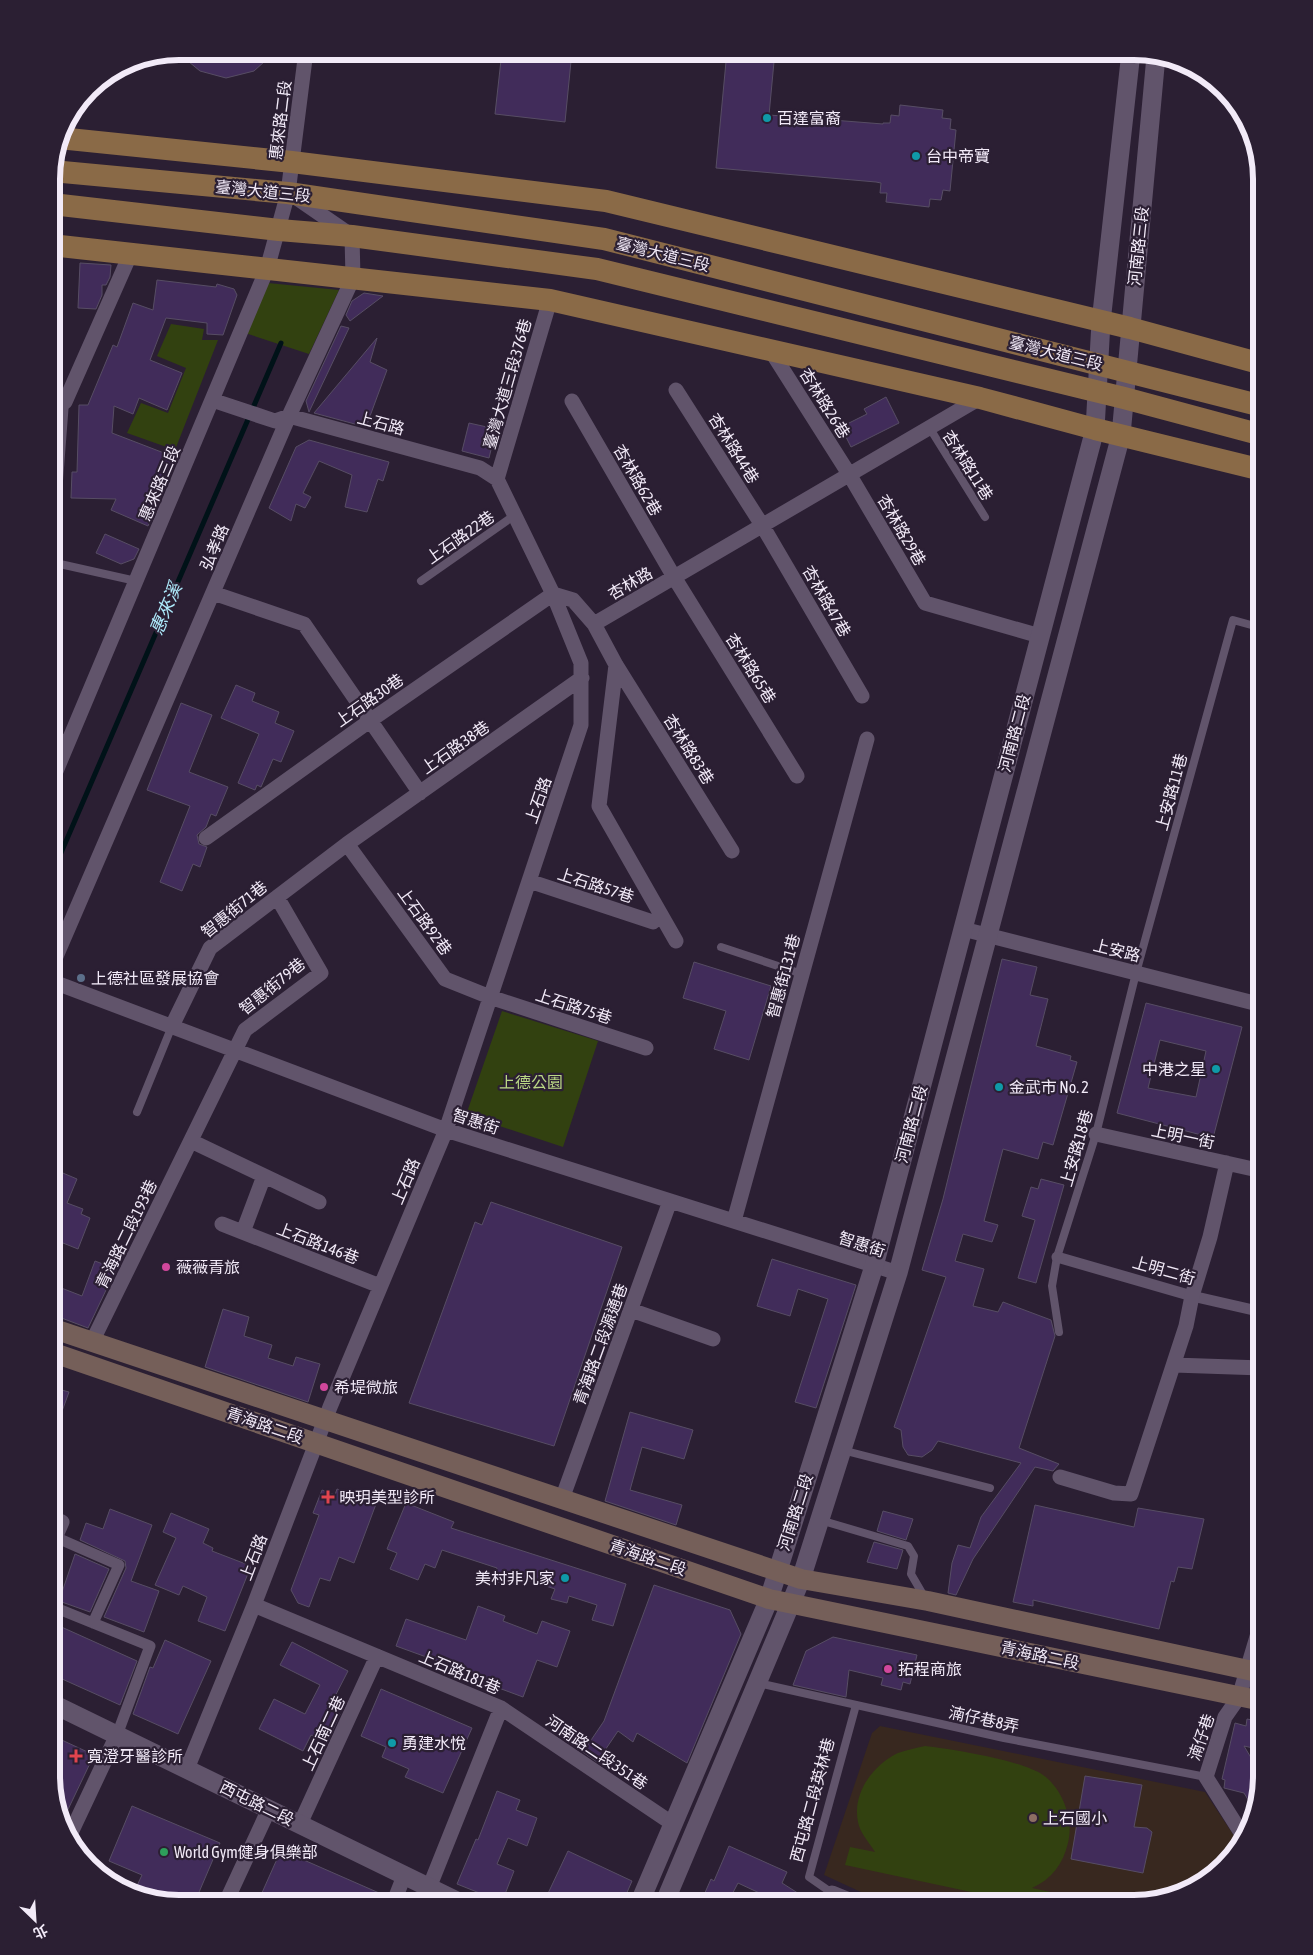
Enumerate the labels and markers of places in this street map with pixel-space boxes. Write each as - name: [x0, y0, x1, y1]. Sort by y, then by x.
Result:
- place label: 百達富裔: [777, 109, 841, 127]
- marker: 百達富裔: [761, 112, 773, 124]
- place label: 台中帝寶: [926, 147, 990, 165]
- marker: 台中帝寶: [910, 150, 922, 162]
- place label: 上德社區發展協會: [91, 969, 219, 987]
- marker: 上德社區發展協會: [75, 972, 87, 984]
- place label: 中港之星: [1142, 1060, 1206, 1078]
- marker: 中港之星: [1210, 1063, 1222, 1075]
- place label: 金武市 No. 2: [1009, 1078, 1089, 1096]
- marker: 金武市 No. 2: [993, 1081, 1005, 1093]
- place label: 薇薇青旅: [176, 1258, 240, 1276]
- marker: 薇薇青旅: [160, 1261, 172, 1273]
- place label: 希堤微旅: [334, 1378, 398, 1396]
- marker: 希堤微旅: [318, 1381, 330, 1393]
- place label: 映玥美型診所: [339, 1488, 435, 1506]
- marker: 映玥美型診所: [321, 1490, 335, 1504]
- place label: 美村非凡家: [475, 1569, 555, 1587]
- marker: 美村非凡家: [559, 1572, 571, 1584]
- place label: 拓程商旅: [898, 1660, 962, 1678]
- marker: 拓程商旅: [882, 1663, 894, 1675]
- place label: 勇建水悅: [402, 1734, 466, 1752]
- marker: 勇建水悅: [386, 1737, 398, 1749]
- place label: 寬澄牙醫診所: [87, 1747, 183, 1765]
- marker: 寬澄牙醫診所: [69, 1749, 83, 1763]
- place label: 上石國小: [1043, 1809, 1107, 1827]
- marker: 上石國小: [1027, 1812, 1039, 1824]
- place label: World Gym健身俱樂部: [174, 1843, 318, 1862]
- marker: World Gym健身俱樂部: [158, 1846, 170, 1858]

